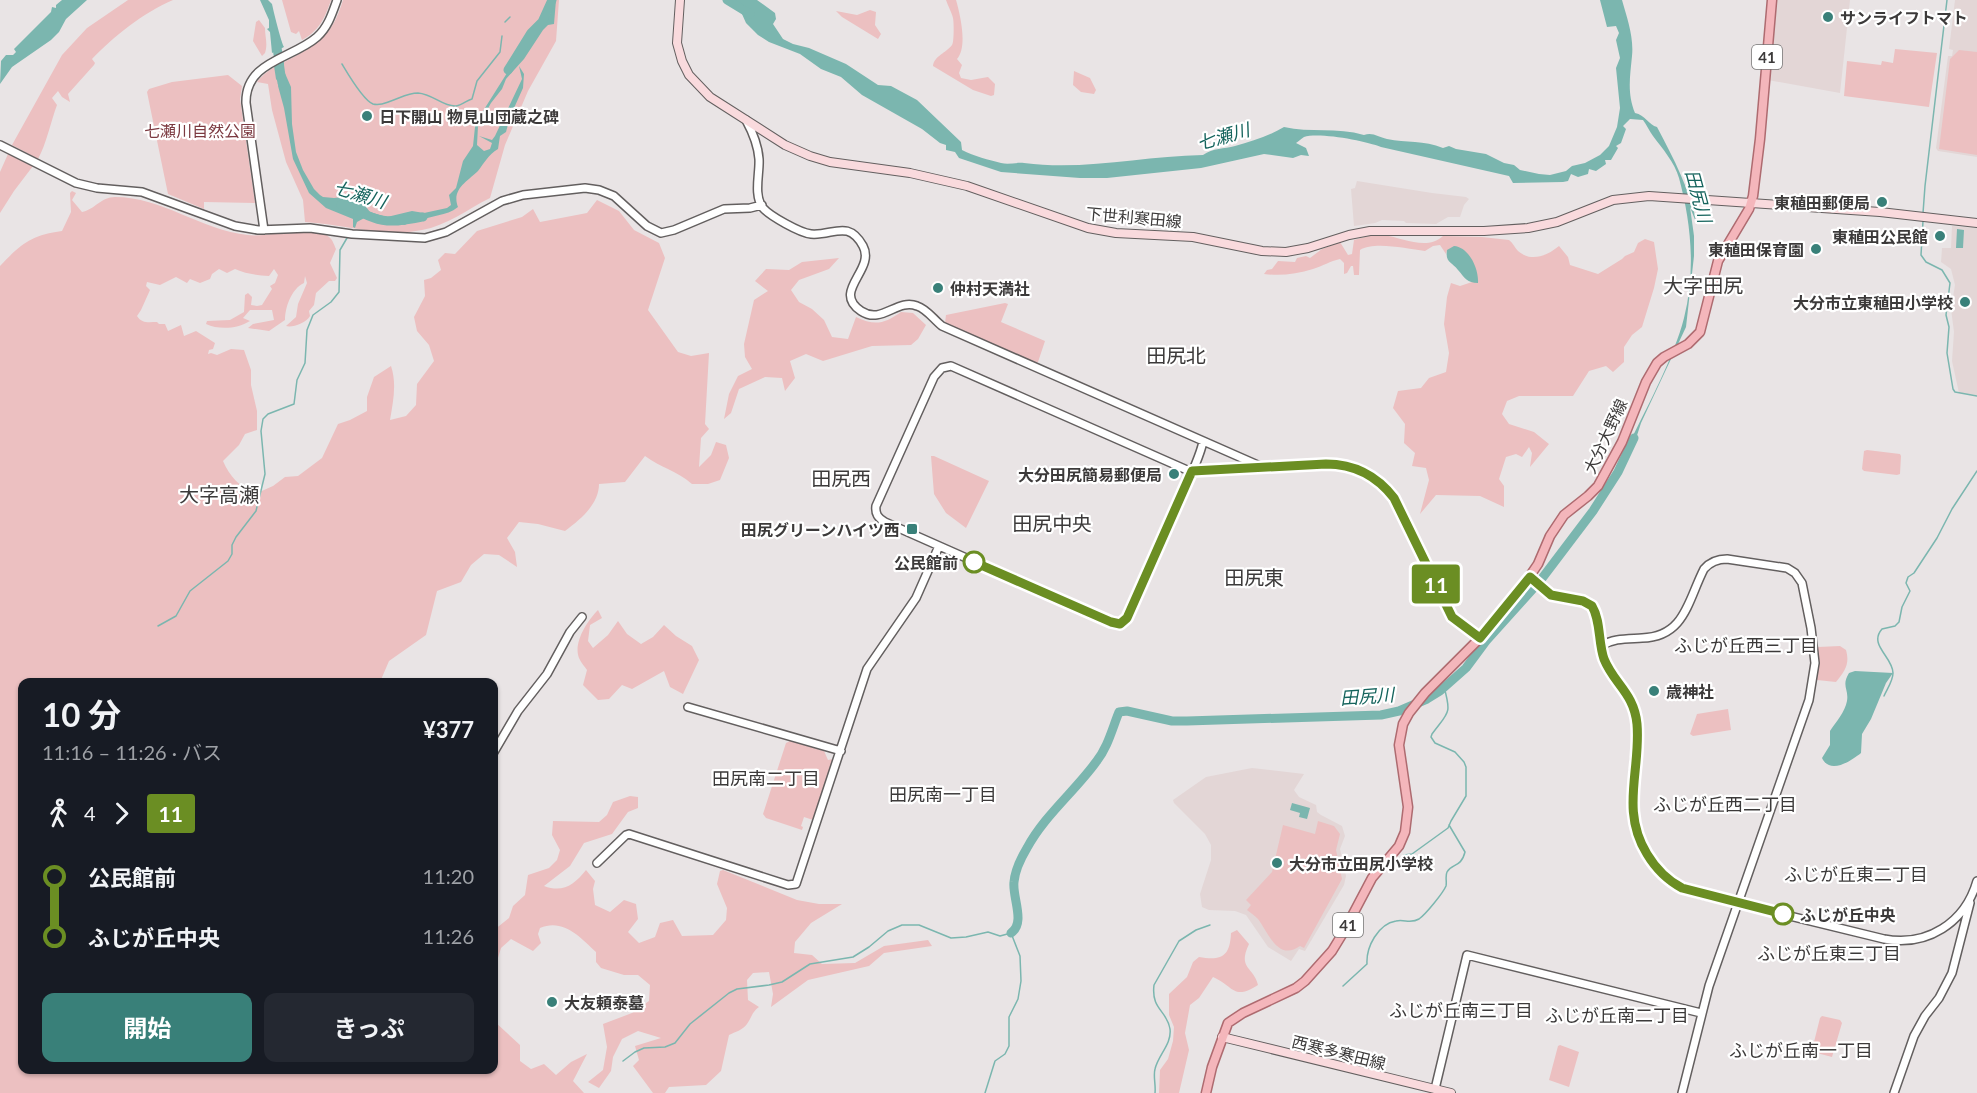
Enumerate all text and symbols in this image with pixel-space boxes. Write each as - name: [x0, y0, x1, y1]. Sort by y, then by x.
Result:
- place label: サンライフトマト: [1840, 8, 1968, 27]
- marker: サンライフトマト: [1821, 10, 1835, 24]
- road number: 41: [1752, 45, 1782, 69]
- place label: 日下開山 物見山団蔵之碑: [379, 107, 559, 126]
- marker: 日下開山 物見山団蔵之碑: [360, 109, 374, 123]
- water label: 七瀬川: [1194, 117, 1254, 154]
- park label: 七瀬川自然公園: [144, 121, 256, 140]
- water label: 田尻川: [1681, 167, 1717, 227]
- water label: 七瀬川: [331, 176, 391, 213]
- place label: 東稙田郵便局: [1774, 193, 1870, 212]
- marker: 東稙田郵便局: [1875, 195, 1889, 209]
- street label: 下世利寒田線: [1085, 203, 1183, 231]
- place label: 東稙田公民館: [1832, 227, 1928, 246]
- marker: 東稙田公民館: [1933, 229, 1947, 243]
- place label: 東稙田保育園: [1708, 240, 1804, 259]
- marker: 東稙田保育園: [1809, 242, 1823, 256]
- district label: 大字田尻: [1663, 273, 1743, 297]
- place label: 仲村天満社: [950, 279, 1030, 298]
- marker: 仲村天満社: [931, 281, 945, 295]
- place label: 大分市立東稙田小学校: [1793, 293, 1953, 312]
- marker: 大分市立東稙田小学校: [1958, 295, 1972, 309]
- district label: 田尻北: [1146, 343, 1206, 367]
- street label: 大分大野線: [1579, 396, 1631, 476]
- place label: 大分田尻簡易郵便局: [1018, 465, 1162, 484]
- district label: 田尻西: [811, 466, 871, 490]
- marker: 大分田尻簡易郵便局: [1167, 467, 1181, 481]
- district label: 大字高瀬: [179, 482, 259, 506]
- district label: 田尻中央: [1012, 511, 1092, 535]
- place label: 田尻グリーンハイツ西: [741, 520, 900, 539]
- marker: 田尻グリーンハイツ西: [905, 522, 919, 536]
- marker: 公民館前: [963, 551, 985, 573]
- place label: 公民館前: [894, 553, 958, 572]
- line badge: 11: [1409, 564, 1463, 604]
- district label: 田尻東: [1224, 565, 1284, 589]
- text: 11: [1424, 572, 1448, 597]
- district label: ふじが丘西三丁目: [1674, 634, 1818, 656]
- place label: 歳神社: [1666, 682, 1714, 701]
- water label: 田尻川: [1339, 683, 1397, 709]
- marker: 歳神社: [1647, 684, 1661, 698]
- text: 10 分: [42, 694, 121, 734]
- text: ¥377: [423, 716, 474, 743]
- text: 11:16 – 11:26 · バス: [42, 740, 222, 764]
- district label: 田尻南二丁目: [712, 767, 820, 789]
- district label: 田尻南一丁目: [889, 783, 997, 805]
- district label: ふじが丘西二丁目: [1653, 793, 1797, 815]
- icon: walk: [42, 797, 75, 830]
- icon: forward: [105, 797, 138, 830]
- text: 4: [84, 801, 96, 825]
- text: 11: [159, 801, 183, 826]
- place label: 大分市立田尻小学校: [1289, 854, 1433, 873]
- marker: 大分市立田尻小学校: [1270, 856, 1284, 870]
- district label: ふじが丘東二丁目: [1784, 863, 1928, 885]
- text: 公民館前: [88, 864, 176, 891]
- text: 11:20: [423, 864, 474, 888]
- marker: ふじが丘中央: [1772, 903, 1794, 925]
- place label: ふじが丘中央: [1800, 905, 1896, 924]
- road number: 41: [1333, 913, 1363, 937]
- text: ふじが丘中央: [88, 924, 220, 951]
- text: 11:26: [423, 924, 474, 948]
- district label: ふじが丘東三丁目: [1757, 942, 1901, 964]
- button: 開始: [42, 993, 252, 1062]
- button: きっぷ: [264, 993, 474, 1062]
- place label: 大友頼泰墓: [564, 993, 644, 1012]
- marker: 大友頼泰墓: [545, 995, 559, 1009]
- district label: ふじが丘南三丁目: [1389, 999, 1533, 1021]
- district label: ふじが丘南二丁目: [1545, 1004, 1689, 1026]
- street label: 西寒多寒田線: [1290, 1031, 1388, 1073]
- district label: ふじが丘南一丁目: [1729, 1039, 1873, 1061]

